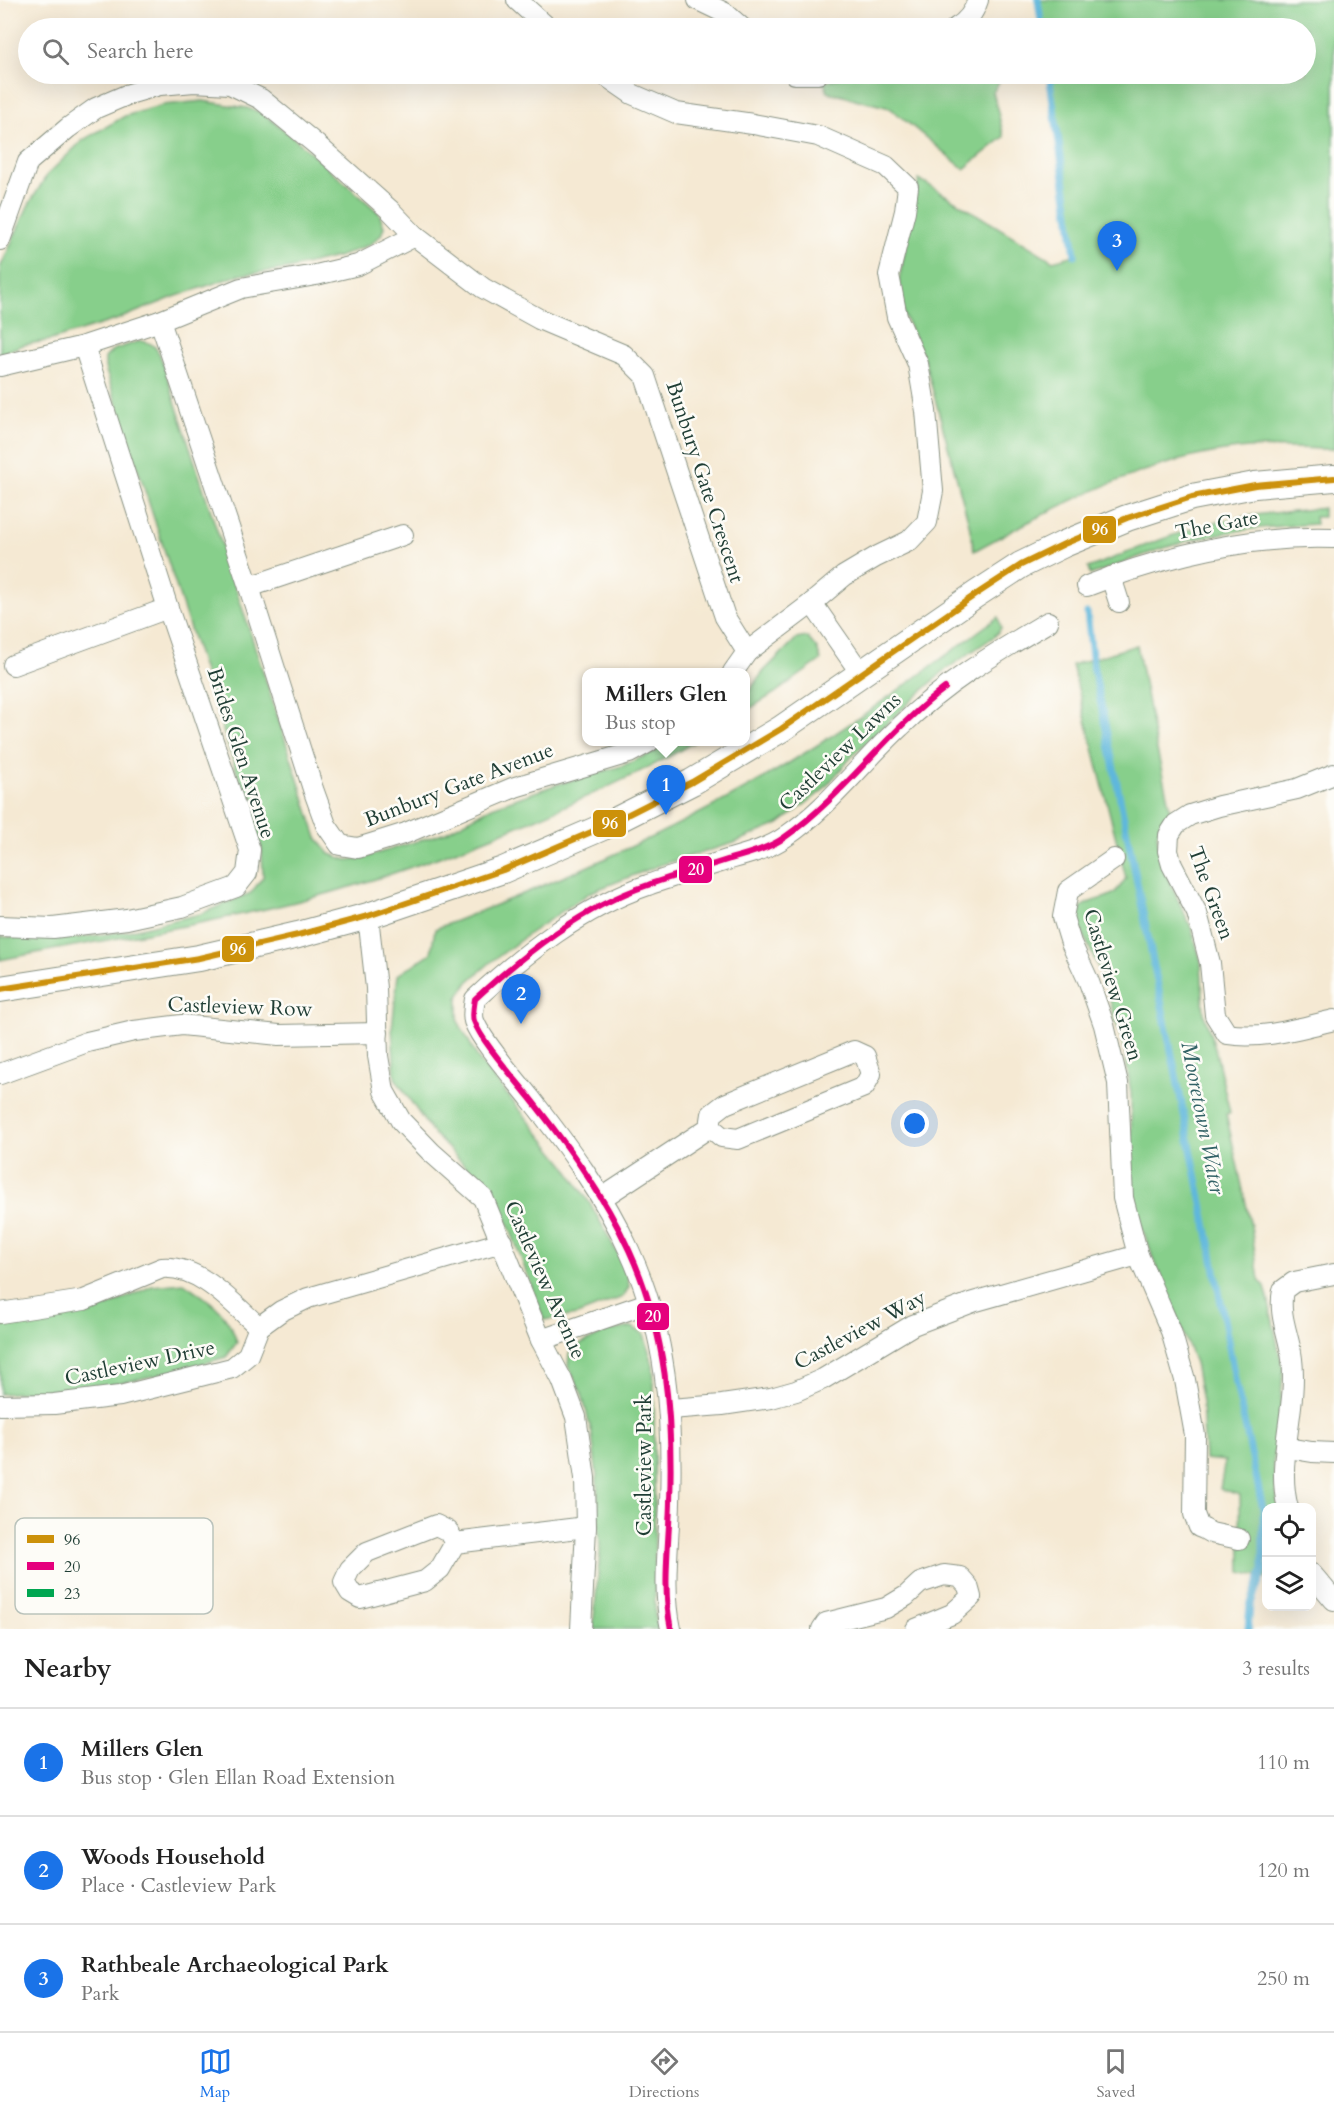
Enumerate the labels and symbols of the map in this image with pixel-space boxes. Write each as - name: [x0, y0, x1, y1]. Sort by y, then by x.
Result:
- pin: 3: [1098, 222, 1136, 271]
- street label: Bunbury Gate Crescent: [659, 377, 751, 587]
- street label: The Gate: [1173, 503, 1261, 547]
- line badge: 96: [1082, 515, 1117, 544]
- text: 96: [1092, 519, 1108, 541]
- street label: Brides Glen Avenue: [200, 664, 282, 842]
- street label: Castleview Lawns: [772, 686, 908, 818]
- street label: Bunbury Gate Avenue: [360, 736, 558, 834]
- pin: 1: [646, 766, 686, 815]
- line badge: 96: [592, 809, 627, 838]
- text: 96: [602, 813, 618, 835]
- street label: The Green: [1181, 842, 1241, 944]
- line badge: 20: [678, 855, 713, 884]
- text: 20: [688, 859, 704, 881]
- street label: Castleview Green: [1076, 905, 1150, 1065]
- line badge: 96: [221, 935, 255, 963]
- text: 96: [230, 939, 246, 961]
- pin: 2: [502, 974, 540, 1024]
- street label: Castleview Row: [167, 990, 313, 1024]
- water label: Mooretown Water: [1173, 1039, 1233, 1198]
- your location: [900, 1109, 929, 1138]
- street label: Castleview Avenue: [497, 1196, 593, 1364]
- street label: Castleview Way: [789, 1283, 931, 1377]
- line badge: 20: [636, 1302, 670, 1331]
- text: 20: [645, 1306, 661, 1328]
- street label: Castleview Drive: [62, 1333, 218, 1393]
- street label: Castleview Park: [630, 1393, 659, 1536]
- legend: [15, 1518, 213, 1614]
- text: 96: [64, 1529, 80, 1551]
- text: 20: [64, 1556, 80, 1578]
- text: 23: [64, 1583, 80, 1605]

